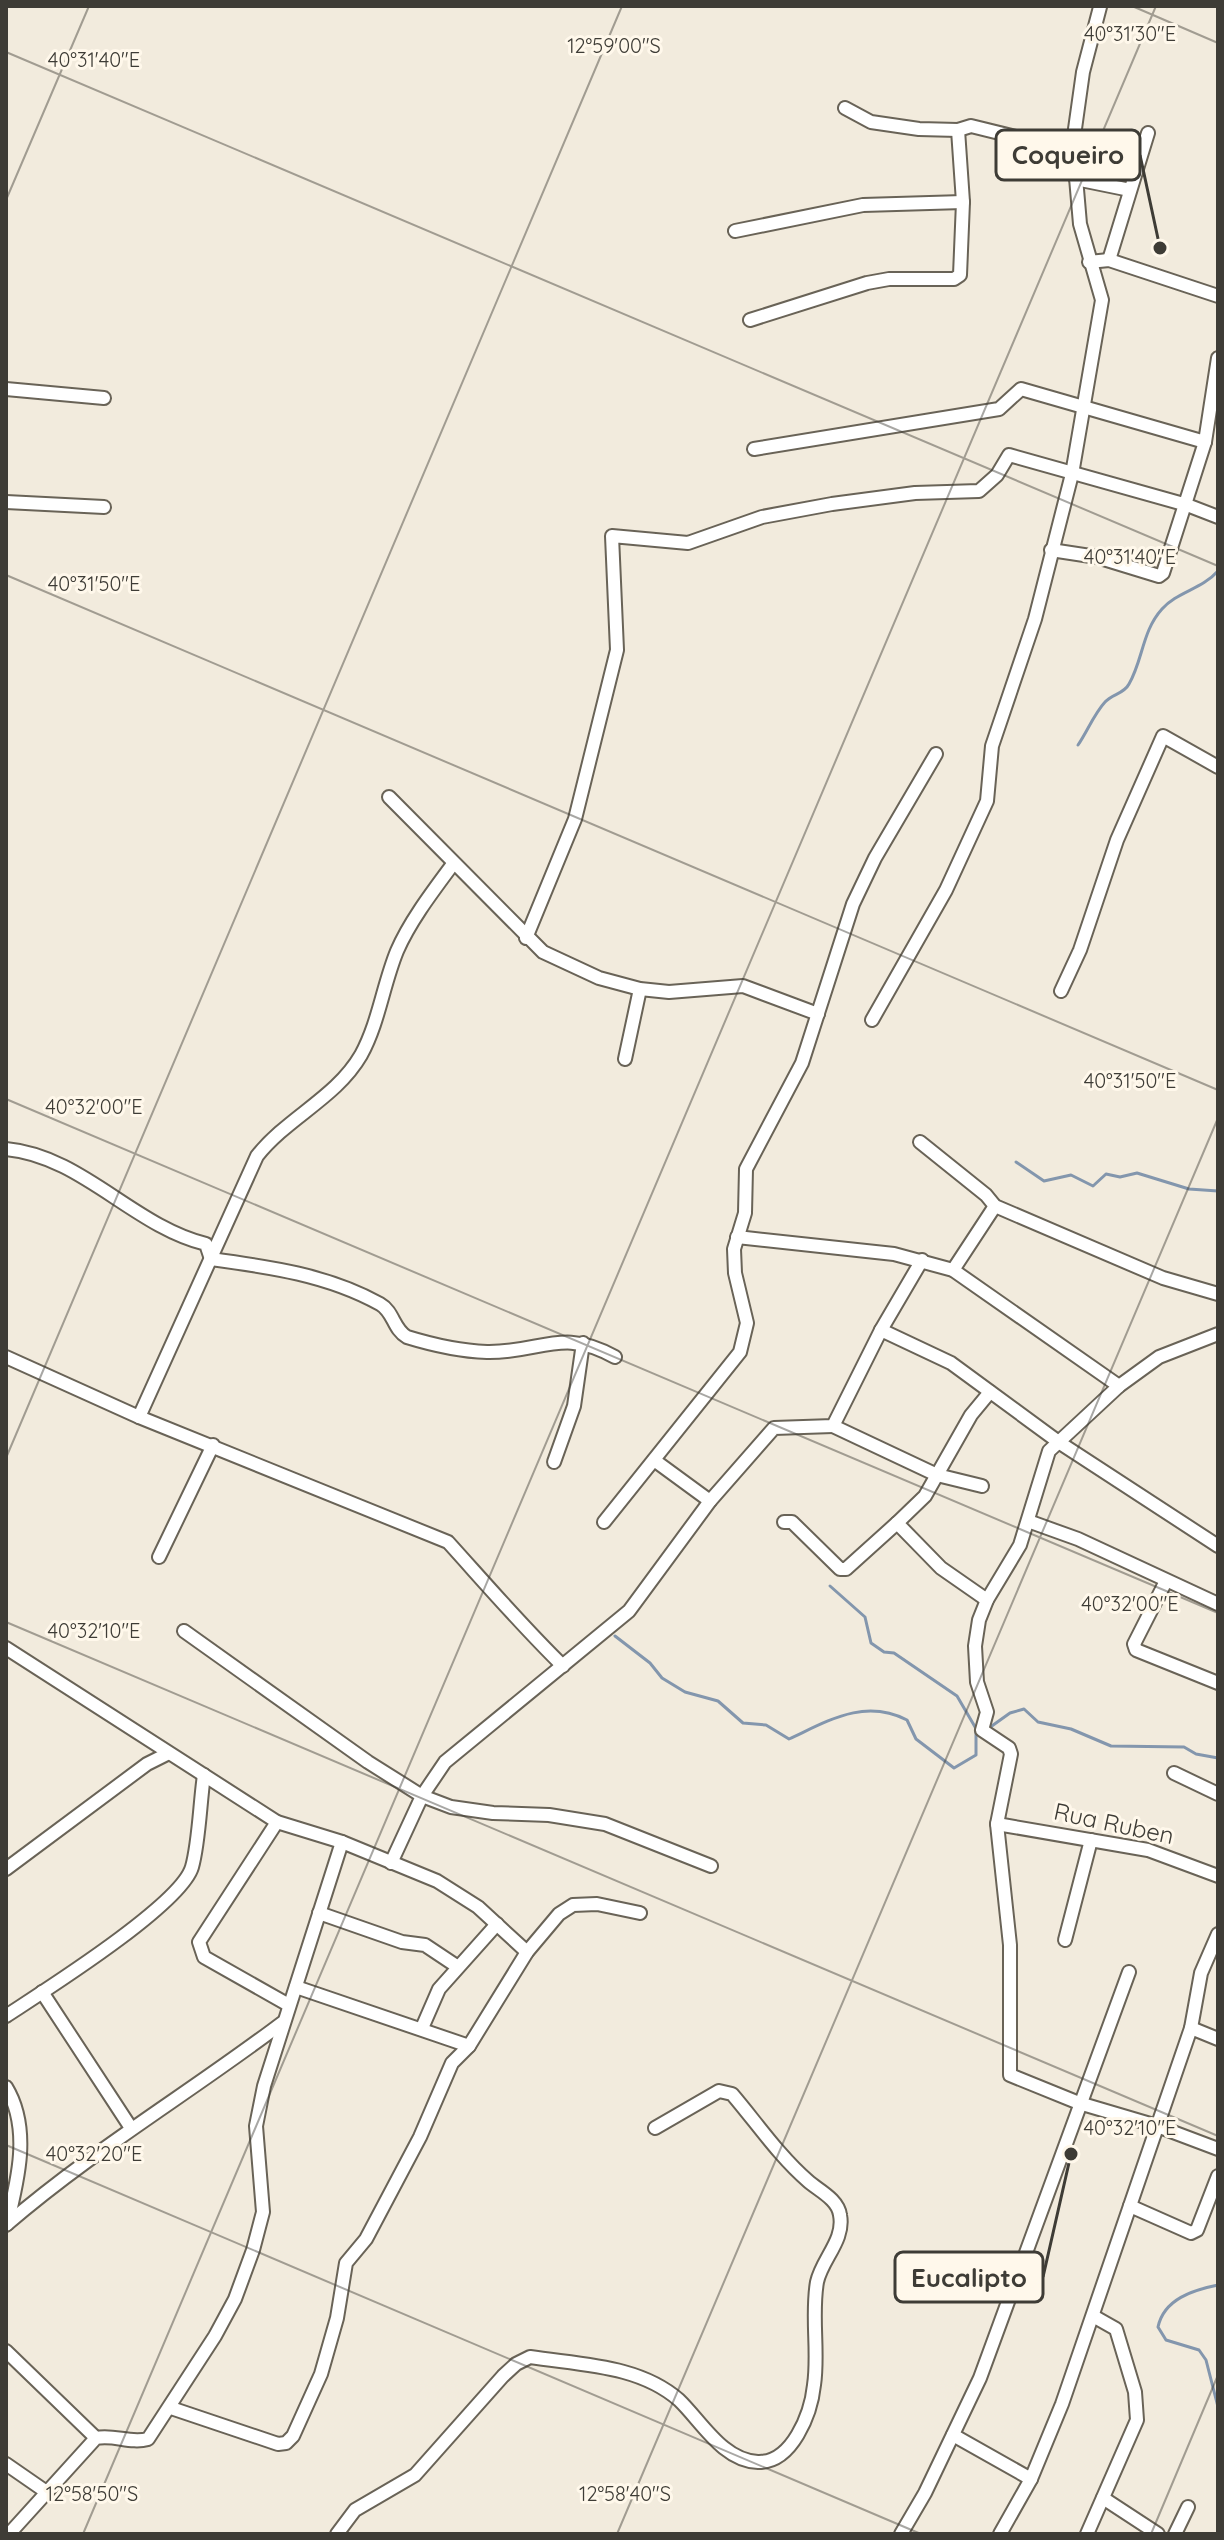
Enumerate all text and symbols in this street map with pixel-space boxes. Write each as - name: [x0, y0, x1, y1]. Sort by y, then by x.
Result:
- text: 40°31'30"E: [1084, 21, 1176, 46]
- text: 12°59'00"S: [567, 33, 661, 58]
- text: 40°31'40"E: [48, 47, 140, 72]
- callout: Coqueiro: [996, 130, 1140, 180]
- text: Coqueiro: [1012, 138, 1124, 171]
- text: 40°31'40"E: [1084, 544, 1176, 569]
- text: 40°31'50"E: [48, 571, 140, 596]
- text: 40°31'50"E: [1084, 1068, 1176, 1093]
- text: 40°32'00"E: [45, 1094, 143, 1119]
- text: 40°32'00"E: [1081, 1591, 1179, 1616]
- text: 40°32'10"E: [48, 1618, 140, 1643]
- street label: Rua Ruben: [1051, 1796, 1177, 1850]
- text: 40°32'10"E: [1084, 2115, 1176, 2140]
- text: 40°32'20"E: [46, 2141, 142, 2166]
- callout: Eucalipto: [895, 2252, 1043, 2302]
- text: Eucalipto: [911, 2261, 1027, 2294]
- text: 12°58'50"S: [46, 2481, 138, 2506]
- text: 12°58'40"S: [579, 2481, 671, 2506]

